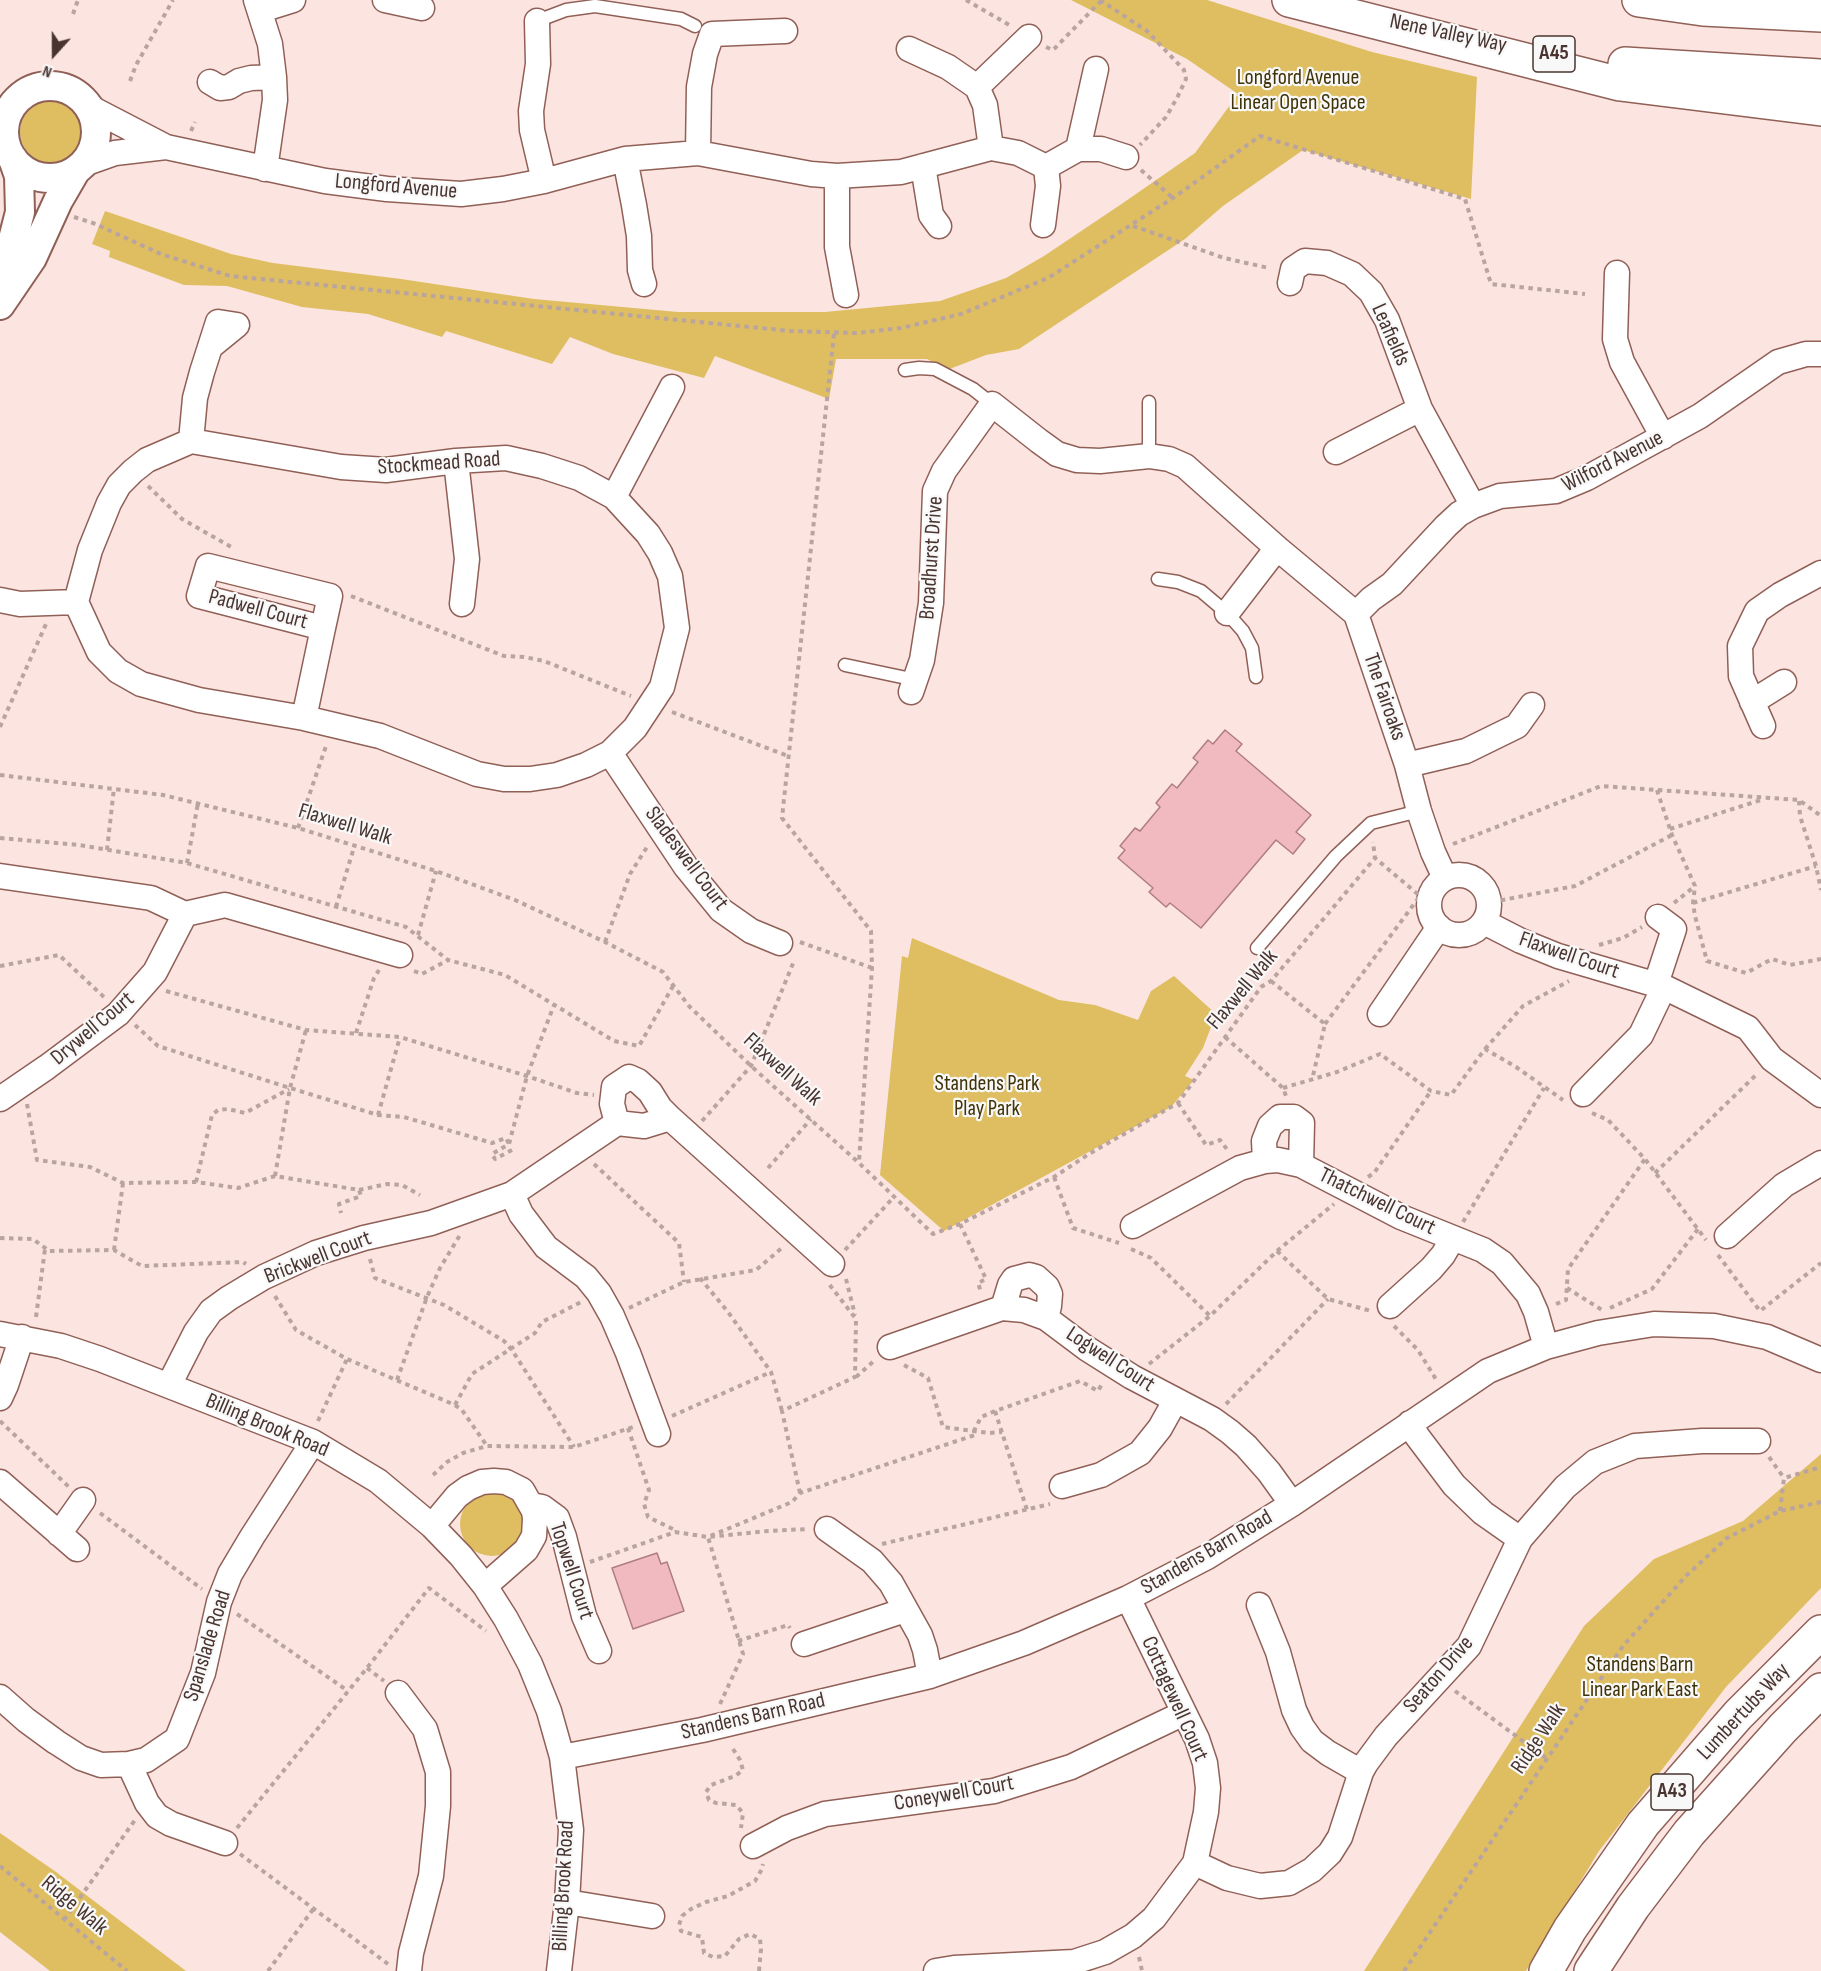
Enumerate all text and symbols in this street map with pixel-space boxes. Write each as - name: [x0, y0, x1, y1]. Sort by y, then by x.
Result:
- street label: Nene Valley Way: [1387, 9, 1509, 59]
- north arrow: [24, 24, 84, 84]
- road number: A45: [1533, 36, 1575, 72]
- text: N: [40, 61, 55, 82]
- park label: Longford Avenue Linear Open Space: [1230, 65, 1366, 116]
- street label: Longford Avenue: [334, 169, 458, 205]
- street label: Leafields: [1365, 300, 1415, 370]
- street label: Wilford Avenue: [1558, 425, 1668, 499]
- street label: Stockmead Road: [377, 447, 501, 481]
- street label: Broadhurst Drive: [915, 495, 949, 621]
- street label: Padwell Court: [206, 584, 310, 636]
- street label: The Fairoaks: [1357, 650, 1411, 744]
- street label: Flaxwell Walk: [295, 798, 395, 852]
- street label: Sladeswell Court: [639, 802, 733, 916]
- street label: Flaxwell Court: [1516, 927, 1622, 985]
- street label: Flaxwell Walk: [1202, 944, 1284, 1036]
- street label: Drywell Court: [46, 987, 140, 1071]
- street label: Flaxwell Walk: [737, 1028, 827, 1112]
- park label: Standens Park Play Park: [935, 1071, 1039, 1122]
- street label: Thatchwell Court: [1314, 1162, 1440, 1242]
- street label: Brickwell Court: [261, 1226, 375, 1290]
- street label: Logwell Court: [1061, 1322, 1159, 1398]
- street label: Billing Brook Road: [202, 1388, 332, 1464]
- street label: Standens Barn Road: [1137, 1505, 1277, 1601]
- street label: Topwell Court: [543, 1519, 599, 1623]
- street label: Spanslade Road: [179, 1587, 237, 1705]
- street label: Seaton Drive: [1398, 1631, 1480, 1719]
- street label: Cottagewell Court: [1135, 1633, 1213, 1765]
- park label: Standens Barn Linear Park East: [1582, 1652, 1698, 1704]
- street label: Lumbertubs Way: [1692, 1658, 1796, 1766]
- street label: Standens Barn Road: [678, 1688, 828, 1746]
- street label: Ridge Walk: [1506, 1699, 1572, 1779]
- street label: Coneywell Court: [892, 1770, 1016, 1818]
- road number: A43: [1651, 1774, 1693, 1810]
- street label: Billing Brook Road: [547, 1820, 581, 1952]
- street label: Ridge Walk: [35, 1870, 113, 1942]

